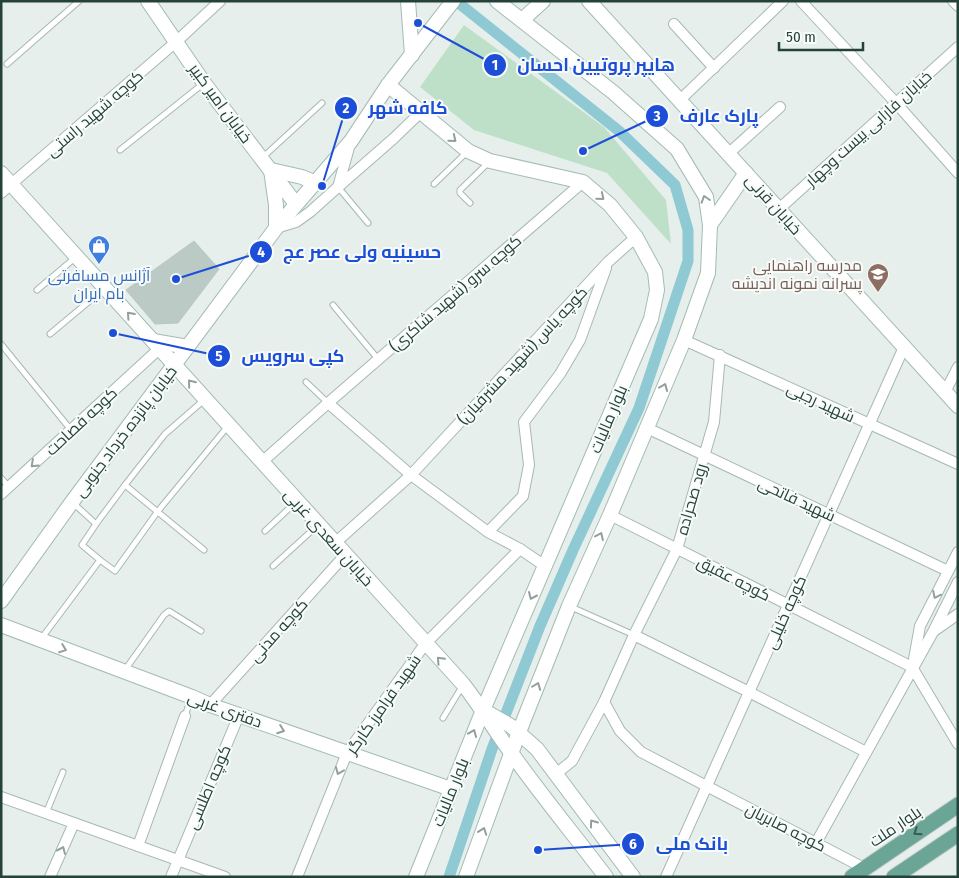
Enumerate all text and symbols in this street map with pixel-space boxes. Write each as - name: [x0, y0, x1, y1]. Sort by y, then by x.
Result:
- scale bar: [779, 20, 863, 52]
- text: 50 m: [786, 28, 816, 46]
- callout: هایپر پروتیین احسان: [482, 49, 685, 82]
- text: هایپر پروتیین احسان: [517, 54, 675, 77]
- text: 1: [492, 56, 498, 74]
- street label: خیابان امیر کبیر: [184, 59, 256, 147]
- street label: کوچه شهید راستی: [42, 66, 148, 162]
- street label: خیابان فارابی بیست وچهار: [800, 67, 937, 192]
- callout: کافه شهر: [333, 91, 458, 124]
- text: کافه شهر: [367, 97, 448, 119]
- text: 2: [342, 99, 350, 117]
- callout: پارک عارف: [644, 99, 768, 132]
- text: پارک عارف: [680, 105, 759, 128]
- text: 3: [652, 107, 661, 125]
- one-way arrow: [447, 134, 456, 143]
- street label: خیابان قرنی: [741, 170, 806, 239]
- one-way arrow: [595, 192, 604, 200]
- one-way arrow: [701, 195, 711, 203]
- street label: کوچه سرو (شهید شاکری): [385, 231, 527, 357]
- shop icon: آژانس مسافرتی بام ایران: [87, 234, 111, 265]
- callout: حسینیه ولی عصر عج: [248, 236, 452, 269]
- text: حسینیه ولی عصر عج: [283, 241, 441, 264]
- text: 4: [257, 243, 265, 261]
- place label: مدرسه راهنمایی پسرانه نمونه اندیشه: [732, 256, 863, 295]
- school or university icon: مدرسه راهنمایی پسرانه نمونه اندیشه: [866, 262, 890, 293]
- place label: آژانس مسافرتی بام ایران: [48, 266, 151, 305]
- street label: کوچه یاس (شهید مشرفیان): [453, 282, 593, 430]
- one-way arrow: [127, 312, 136, 321]
- callout: کپی سرویس: [206, 339, 354, 372]
- text: کپی سرویس: [242, 345, 344, 368]
- text: 5: [215, 347, 223, 365]
- street label: خیابان پانزده خرداد جنوبی: [70, 362, 182, 502]
- street label: شهید رجبی: [783, 378, 858, 427]
- one-way arrow: [188, 380, 196, 389]
- street label: بلوار مالیات: [586, 382, 631, 456]
- street label: کوچه فصاحت: [42, 383, 123, 461]
- one-way arrow: [658, 383, 669, 392]
- one-way arrow: [30, 458, 39, 467]
- street label: رود صحراده: [672, 461, 711, 537]
- street label: شهید فاتحی: [755, 473, 839, 527]
- street label: خیابان سعدی غربی: [279, 485, 377, 591]
- one-way arrow: [593, 533, 603, 542]
- street label: کوچه عقیق: [693, 552, 774, 607]
- street label: کوچه خلیلی: [761, 572, 812, 653]
- one-way arrow: [931, 590, 942, 599]
- one-way arrow: [528, 591, 539, 600]
- street label: کوچه مدنی: [245, 595, 313, 667]
- one-way arrow: [58, 642, 67, 653]
- street label: شهید فرامرز کارگر: [341, 651, 426, 759]
- one-way arrow: [437, 656, 446, 665]
- one-way arrow: [531, 682, 541, 691]
- street label: دفتری غربی: [185, 687, 265, 733]
- one-way arrow: [276, 724, 285, 734]
- one-way arrow: [467, 729, 478, 738]
- street label: کوچه اطلسی: [182, 742, 237, 833]
- street label: بلوار مالیات: [428, 755, 473, 829]
- one-way arrow: [335, 766, 346, 775]
- street label: کوچه صابریان: [741, 799, 829, 858]
- street label: بلوار ملت: [866, 802, 925, 851]
- one-way arrow: [591, 820, 599, 829]
- one-way arrow: [914, 826, 923, 835]
- one-way arrow: [477, 827, 487, 836]
- callout: بانک ملی: [621, 828, 738, 861]
- text: بانک ملی: [656, 833, 728, 855]
- text: 6: [629, 835, 637, 853]
- one-way arrow: [56, 846, 67, 855]

